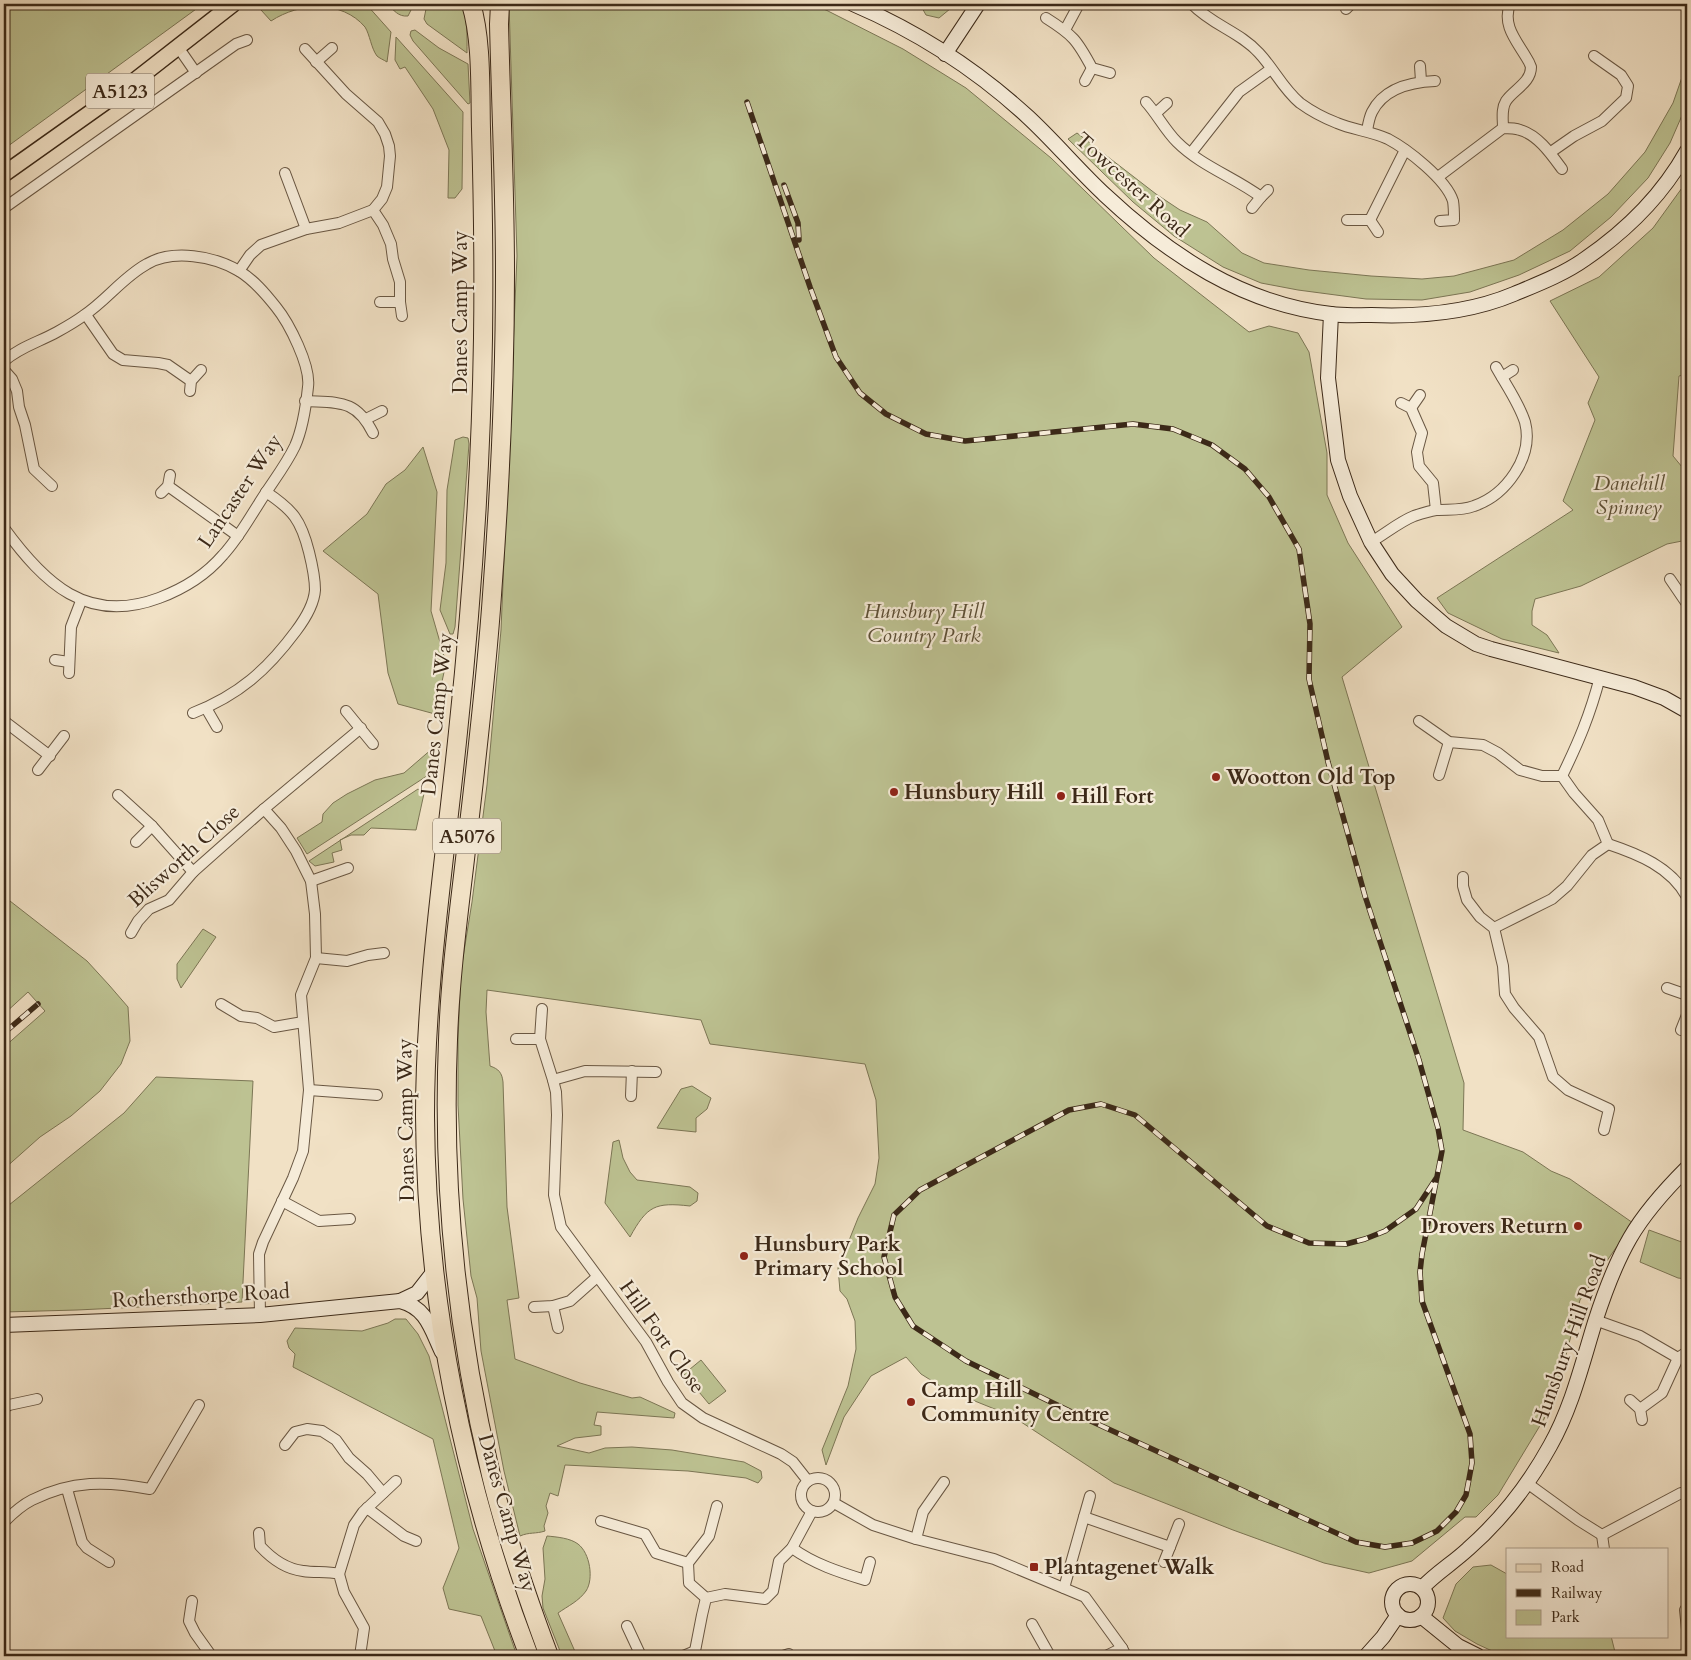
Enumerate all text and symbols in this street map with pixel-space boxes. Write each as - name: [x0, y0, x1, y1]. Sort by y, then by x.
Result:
- road number: A5123: [86, 74, 154, 108]
- street label: Towcester Road: [1068, 126, 1196, 244]
- street label: Danes Camp Way: [446, 230, 475, 394]
- street label: Lancaster Way: [191, 428, 289, 554]
- park label: Danehill Spinney: [1593, 469, 1666, 522]
- park label: Hunsbury Hill Country Park: [864, 597, 986, 650]
- street label: Danes Camp Way: [414, 631, 460, 797]
- place label: Wootton Old Top: [1225, 763, 1396, 792]
- marker: Wootton Old Top: [1210, 771, 1222, 783]
- place label: Hunsbury Hill: [904, 778, 1044, 807]
- place label: Hill Fort: [1071, 782, 1154, 811]
- marker: Hunsbury Hill: [888, 786, 900, 798]
- marker: Hill Fort: [1055, 790, 1067, 802]
- street label: Blisworth Close: [122, 798, 246, 914]
- road number: A5076: [433, 818, 501, 854]
- street label: Danes Camp Way: [390, 1038, 422, 1202]
- place label: Drovers Return: [1421, 1212, 1568, 1241]
- marker: Drovers Return: [1572, 1220, 1584, 1232]
- place label: Hunsbury Park Primary School: [754, 1230, 903, 1283]
- marker: Hunsbury Park Primary School: [738, 1250, 750, 1262]
- street label: Hunsbury Hill Road: [1524, 1251, 1614, 1431]
- street label: Hill Fort Close: [612, 1274, 712, 1400]
- street label: Rothersthorpe Road: [111, 1277, 291, 1315]
- place label: Camp Hill Community Centre: [921, 1376, 1110, 1429]
- marker: Camp Hill Community Centre: [905, 1396, 917, 1408]
- street label: Danes Camp Way: [471, 1430, 543, 1596]
- legend: [1506, 1548, 1668, 1638]
- place label: Plantagenet Walk: [1044, 1553, 1214, 1582]
- text: Road: [1551, 1557, 1584, 1577]
- marker: Plantagenet Walk: [1028, 1561, 1040, 1573]
- text: Railway: [1551, 1583, 1602, 1603]
- text: Park: [1551, 1607, 1580, 1627]

